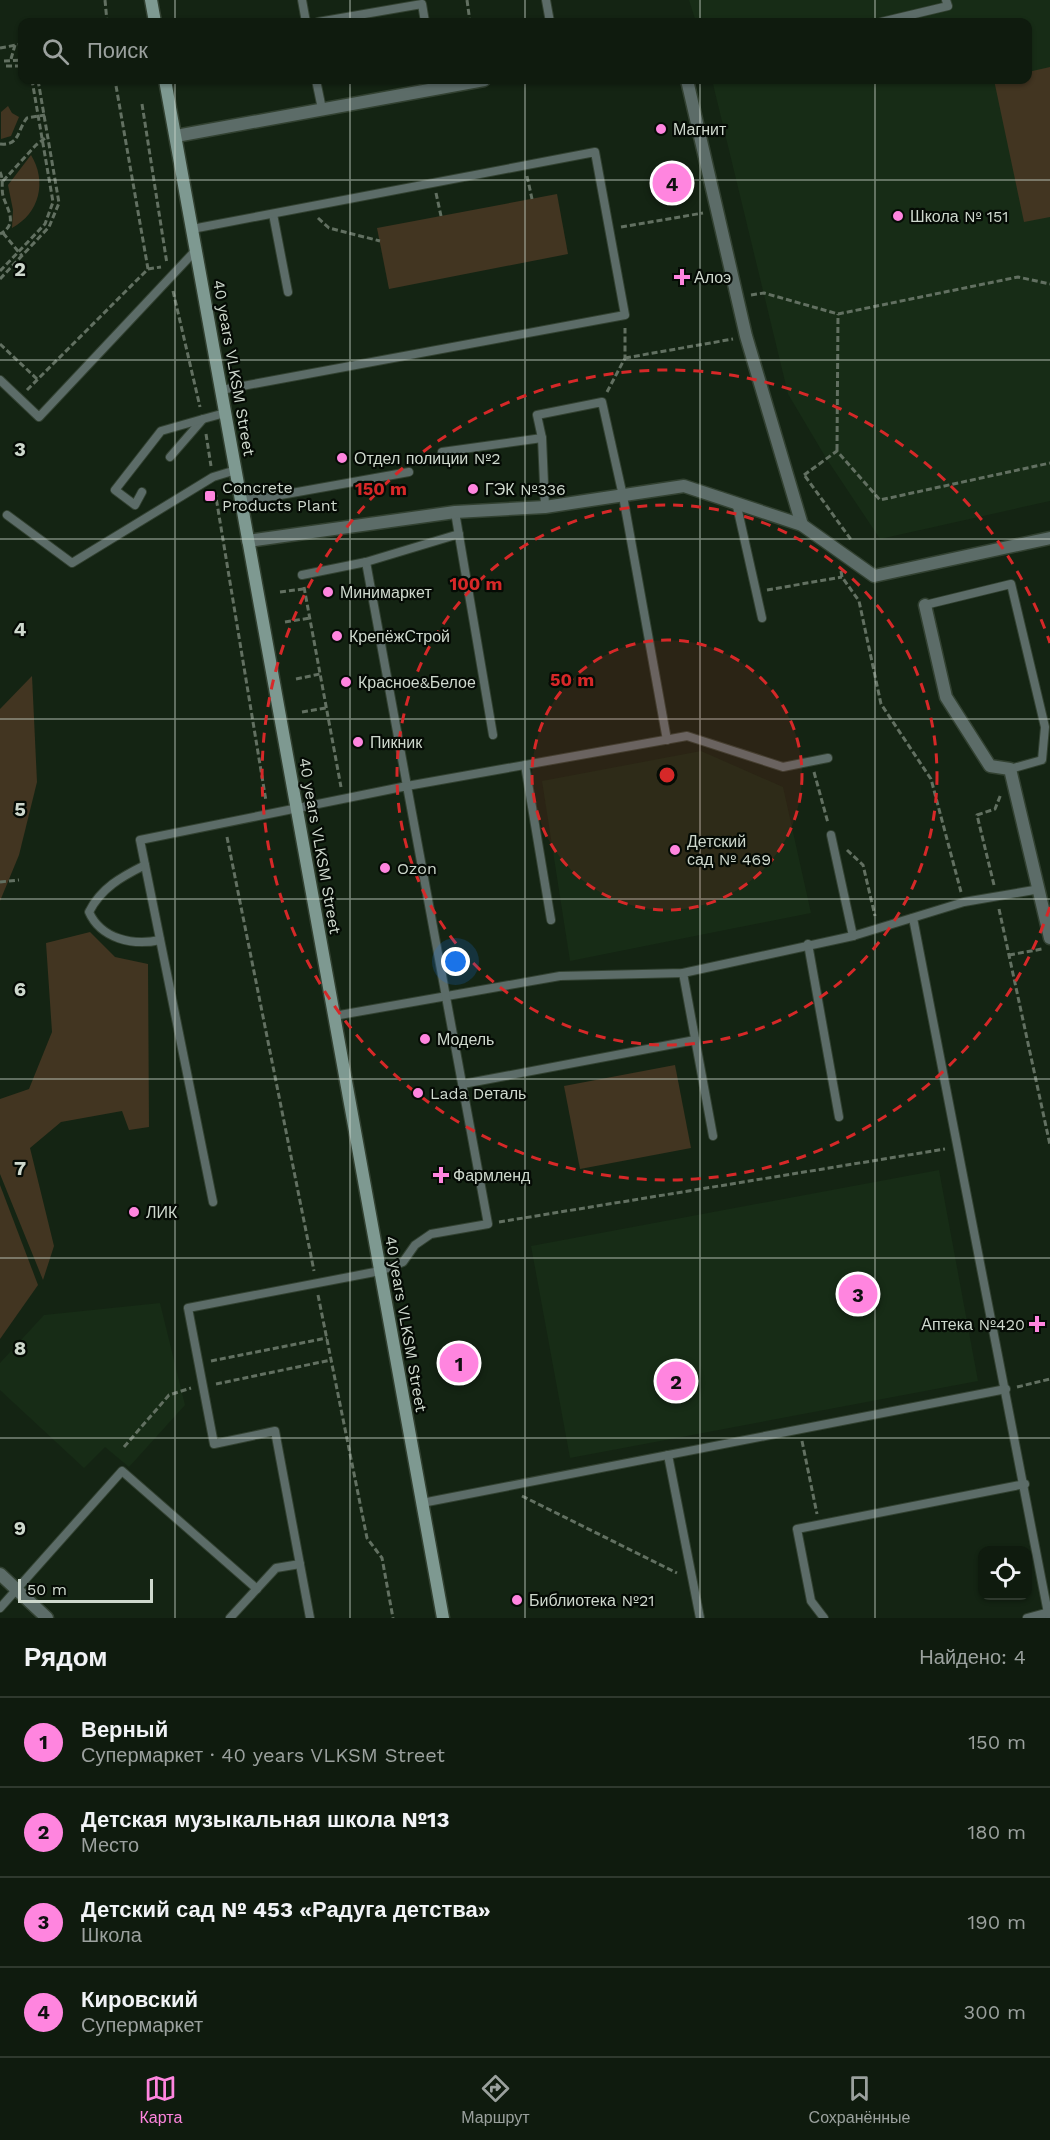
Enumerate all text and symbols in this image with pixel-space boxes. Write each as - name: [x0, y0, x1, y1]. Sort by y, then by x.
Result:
- search box: [18, 18, 1032, 84]
- icon: search: [39, 35, 72, 68]
- text: Поиск: [87, 38, 148, 63]
- place label: Магнит: [673, 120, 727, 139]
- marker: Магнит: [654, 122, 668, 136]
- pin: 4: [652, 160, 692, 206]
- place label: Школа № 151: [910, 207, 1009, 226]
- marker: Школа № 151: [891, 209, 905, 223]
- text: 2: [14, 257, 26, 281]
- place label: Алоэ: [694, 268, 731, 287]
- marker: Алоэ: [675, 270, 689, 284]
- street label: 40 years VLKSM Street: [209, 278, 259, 458]
- text: 3: [14, 437, 26, 461]
- place label: Отдел полиции №2: [354, 449, 501, 468]
- marker: Отдел полиции №2: [335, 451, 349, 465]
- place label: Concrete Products Plant: [222, 478, 338, 515]
- text: 150 m: [355, 478, 407, 499]
- place label: ГЭК №336: [485, 480, 566, 499]
- marker: ГЭК №336: [466, 482, 480, 496]
- marker: Concrete Products Plant: [203, 489, 217, 503]
- text: 100 m: [449, 573, 503, 594]
- place label: Минимаркет: [340, 583, 432, 602]
- marker: Минимаркет: [321, 585, 335, 599]
- text: 4: [14, 617, 27, 641]
- place label: КрепёжСтрой: [349, 627, 450, 646]
- marker: КрепёжСтрой: [330, 629, 344, 643]
- text: 50 m: [550, 669, 594, 690]
- place label: Красное&Белое: [358, 673, 476, 692]
- marker: Красное&Белое: [339, 675, 353, 689]
- place label: Пикник: [370, 733, 423, 752]
- marker: Пикник: [351, 735, 365, 749]
- street label: 40 years VLKSM Street: [295, 756, 345, 936]
- centre of rings: [657, 765, 677, 785]
- text: 5: [14, 797, 26, 821]
- place label: Детский сад № 469: [687, 832, 771, 869]
- marker: Детский сад № 469: [668, 843, 682, 857]
- place label: Ozon: [397, 859, 437, 878]
- marker: Ozon: [378, 861, 392, 875]
- your location: [441, 947, 470, 976]
- text: 6: [14, 977, 26, 1001]
- place label: Модель: [437, 1030, 494, 1049]
- marker: Модель: [418, 1032, 432, 1046]
- place label: Lada Dеталь: [430, 1084, 526, 1103]
- marker: Lada Dеталь: [411, 1086, 425, 1100]
- text: 7: [14, 1156, 26, 1180]
- place label: Фармленд: [453, 1166, 531, 1185]
- marker: Фармленд: [434, 1168, 448, 1182]
- place label: ЛИК: [146, 1203, 178, 1222]
- marker: ЛИК: [127, 1205, 141, 1219]
- street label: 40 years VLKSM Street: [381, 1234, 431, 1414]
- pin: 3: [838, 1272, 878, 1316]
- place label: Аптека №420: [921, 1315, 1025, 1334]
- marker: Аптека №420: [1030, 1317, 1044, 1331]
- text: 8: [14, 1336, 26, 1360]
- pin: 1: [440, 1340, 478, 1386]
- pin: 2: [656, 1358, 696, 1404]
- text: 9: [14, 1516, 26, 1540]
- map controls: [978, 1546, 1032, 1600]
- button: locate: [978, 1546, 1032, 1600]
- scale bar: [18, 1576, 153, 1604]
- text: 50 m: [27, 1580, 67, 1599]
- place label: Библиотека №21: [529, 1591, 655, 1610]
- marker: Библиотека №21: [510, 1593, 524, 1607]
- text: Рядом: [24, 1642, 107, 1672]
- text: Найдено: 4: [919, 1645, 1026, 1669]
- text: Верный: [81, 1717, 168, 1742]
- text: 1: [39, 1730, 48, 1754]
- text: 150 m: [968, 1730, 1026, 1754]
- text: Супермаркет · 40 years VLKSM Street: [81, 1743, 445, 1767]
- text: Детская музыкальная школа №13: [81, 1807, 450, 1832]
- text: 2: [38, 1820, 49, 1844]
- text: 180 m: [968, 1820, 1026, 1844]
- text: Место: [81, 1833, 139, 1857]
- text: Детский сад № 453 «Радуга детства»: [81, 1897, 491, 1922]
- text: 3: [38, 1910, 49, 1934]
- text: 190 m: [968, 1910, 1026, 1934]
- text: Школа: [81, 1923, 142, 1947]
- text: Кировский: [81, 1987, 198, 2012]
- text: 4: [37, 2000, 50, 2024]
- text: 300 m: [964, 2000, 1026, 2024]
- text: Супермаркет: [81, 2013, 203, 2037]
- tab: Карта: [140, 2072, 182, 2127]
- tab: Маршрут: [461, 2072, 530, 2127]
- tab: Сохранённые: [809, 2072, 910, 2127]

